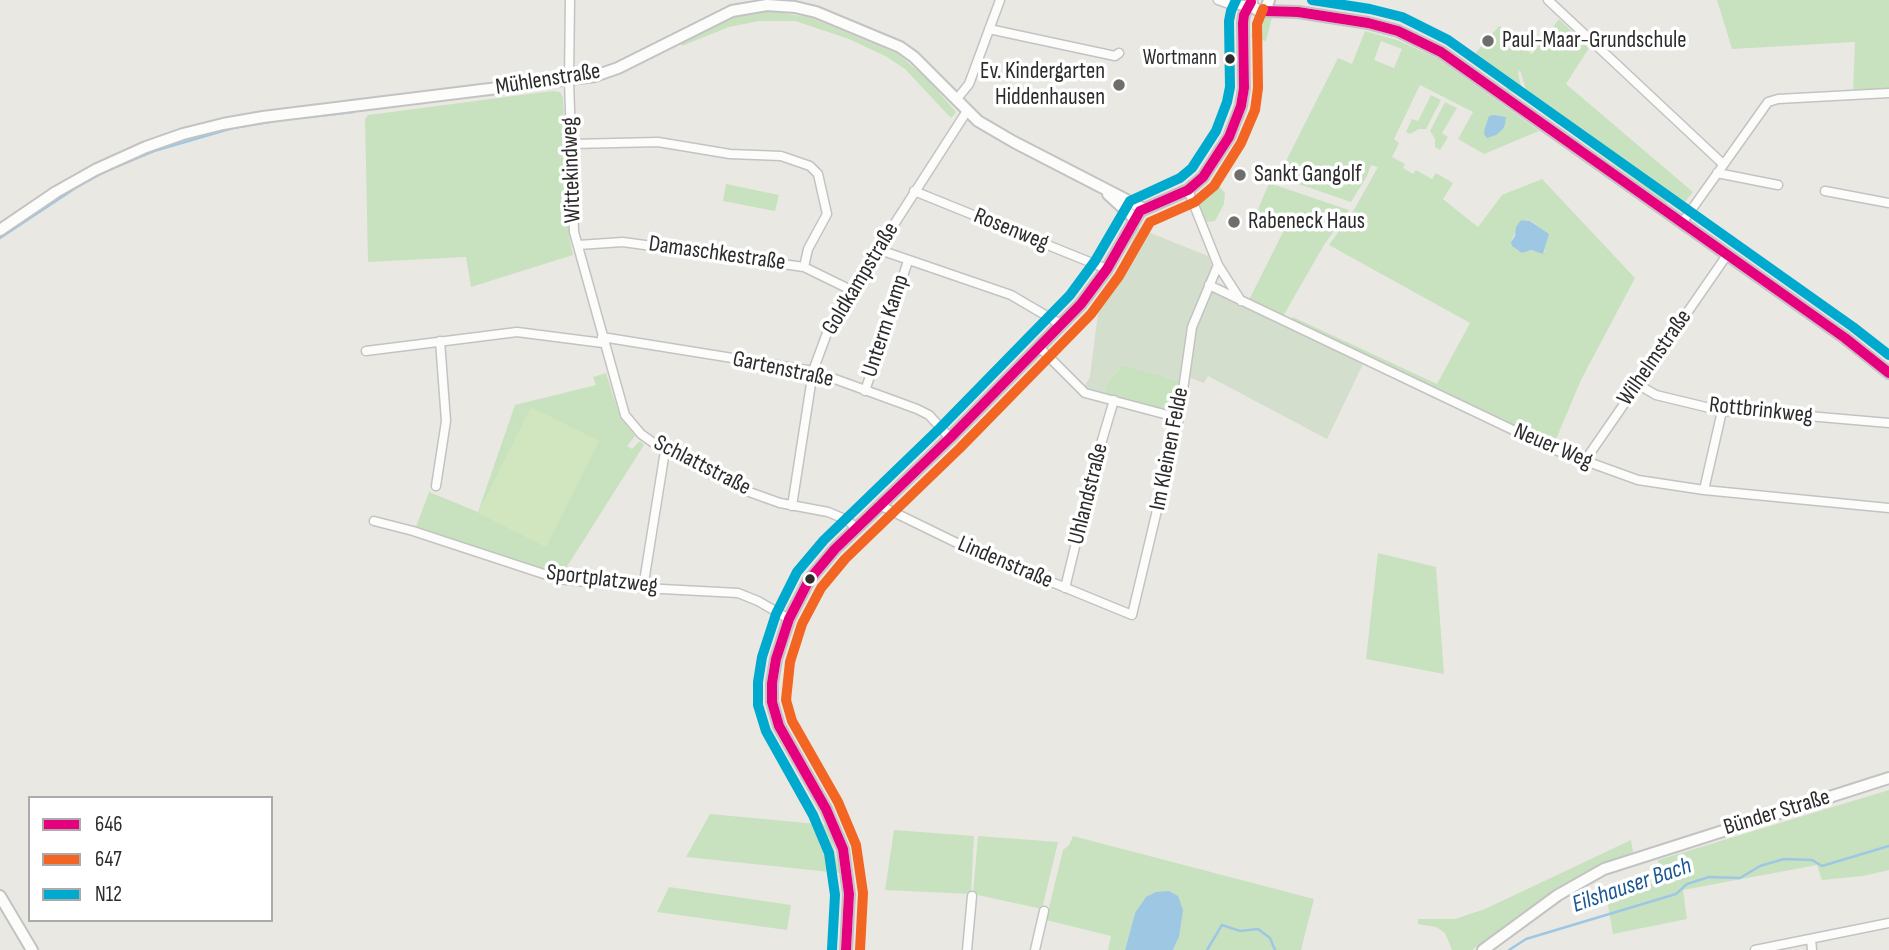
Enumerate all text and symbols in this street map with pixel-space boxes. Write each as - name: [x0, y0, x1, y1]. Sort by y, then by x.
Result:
- place label: Paul-Maar-Grundschule: [1502, 27, 1687, 55]
- marker: Paul-Maar-Grundschule: [1480, 33, 1496, 49]
- place label: Wortmann: [1143, 46, 1217, 72]
- marker: Wortmann: [1223, 52, 1237, 66]
- street label: Mühlenstraße: [494, 58, 602, 102]
- place label: Ev. Kindergarten Hiddenhausen: [980, 58, 1105, 112]
- marker: Ev. Kindergarten Hiddenhausen: [1111, 77, 1127, 93]
- street label: Wittekindweg: [556, 117, 588, 223]
- place label: Sankt Gangolf: [1254, 161, 1362, 189]
- marker: Sankt Gangolf: [1232, 167, 1248, 183]
- street label: Rosenweg: [969, 203, 1053, 257]
- place label: Rabeneck Haus: [1248, 208, 1365, 236]
- marker: Rabeneck Haus: [1226, 214, 1242, 230]
- street label: Goldkampstraße: [817, 218, 905, 340]
- street label: Damaschkestraße: [647, 231, 787, 277]
- street label: Unterm Kamp: [857, 271, 915, 381]
- street label: Wilhelmstraße: [1612, 305, 1698, 411]
- street label: Gartenstraße: [730, 346, 836, 394]
- street label: Im Kleinen Felde: [1145, 385, 1195, 513]
- street label: Rottbrinkweg: [1708, 392, 1814, 430]
- street label: Neuer Weg: [1509, 418, 1597, 476]
- street label: Schlattstraße: [649, 430, 755, 502]
- street label: Uhlandstraße: [1063, 441, 1115, 547]
- street label: Lindenstraße: [953, 531, 1057, 595]
- street label: Sportplatzweg: [545, 559, 659, 601]
- unlabelled marker: [803, 572, 817, 586]
- street label: Bünder Straße: [1721, 784, 1833, 842]
- legend: [28, 796, 273, 922]
- text: 646: [95, 812, 123, 837]
- text: 647: [95, 847, 122, 872]
- water label: Eilshauser Bach: [1569, 852, 1695, 920]
- text: N12: [95, 882, 122, 907]

